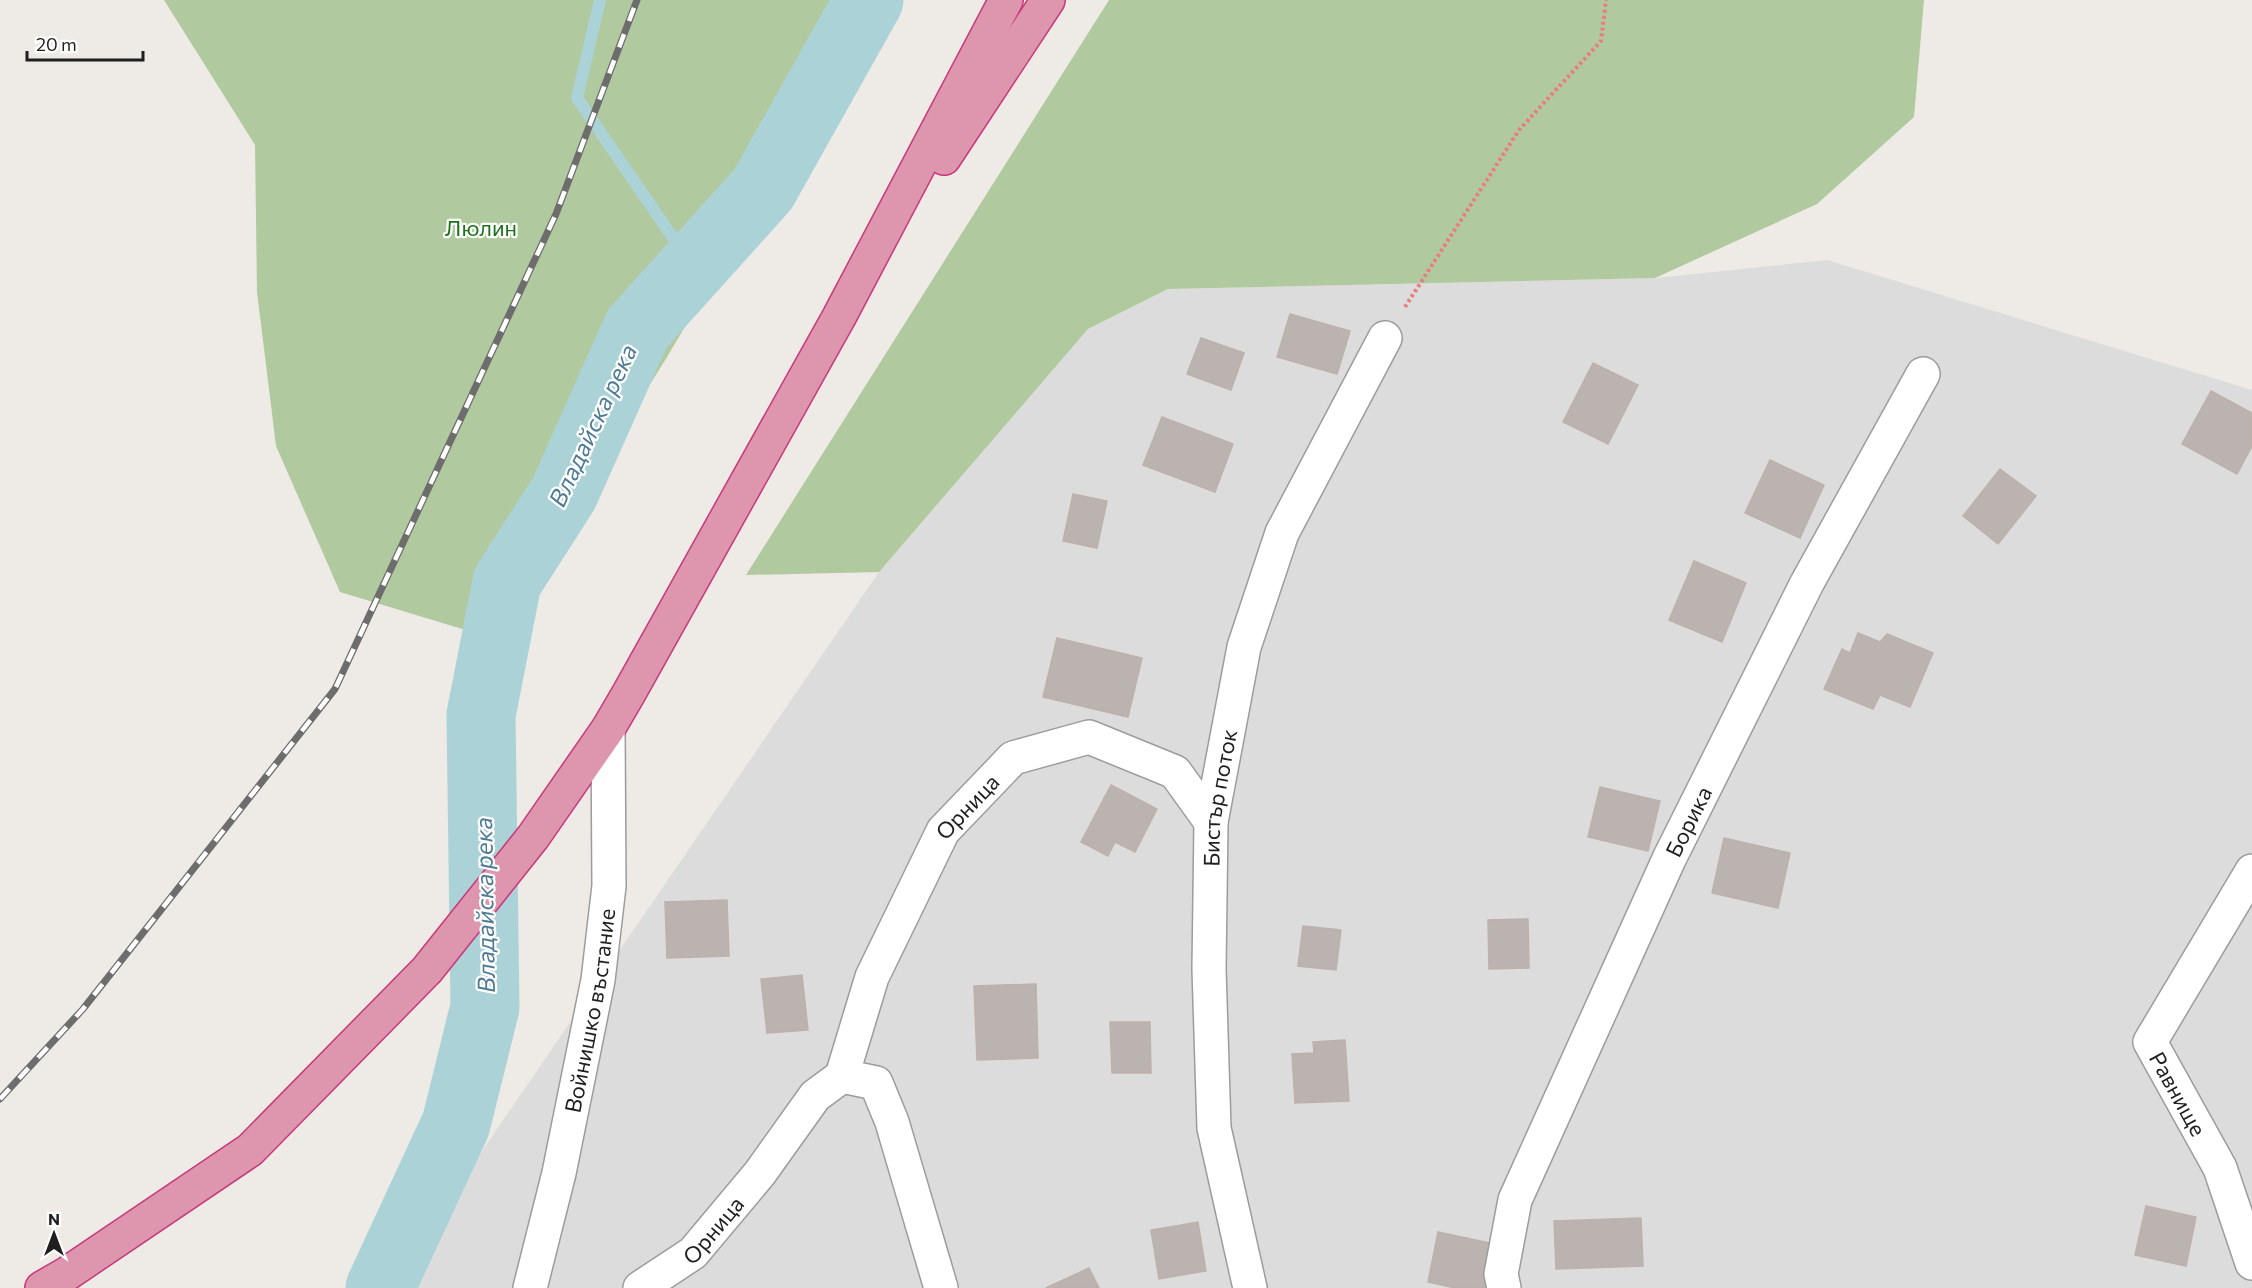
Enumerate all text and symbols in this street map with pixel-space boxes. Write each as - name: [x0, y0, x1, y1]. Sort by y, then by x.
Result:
- scale bar: [27, 24, 142, 62]
- text: 20 m: [36, 33, 77, 55]
- park label: Люлин: [445, 214, 517, 241]
- water label: Владайска река: [542, 339, 642, 511]
- street label: Бистър поток: [1197, 726, 1242, 867]
- street label: Орница: [929, 768, 1004, 845]
- street label: Борика: [1659, 781, 1717, 861]
- water label: Владайска река: [468, 817, 500, 993]
- street label: Войнишко въстание: [558, 907, 620, 1115]
- street label: Равнище: [2144, 1047, 2213, 1140]
- street label: Орница: [678, 1190, 749, 1270]
- north arrow: [24, 1204, 84, 1264]
- text: N: [48, 1209, 60, 1228]

